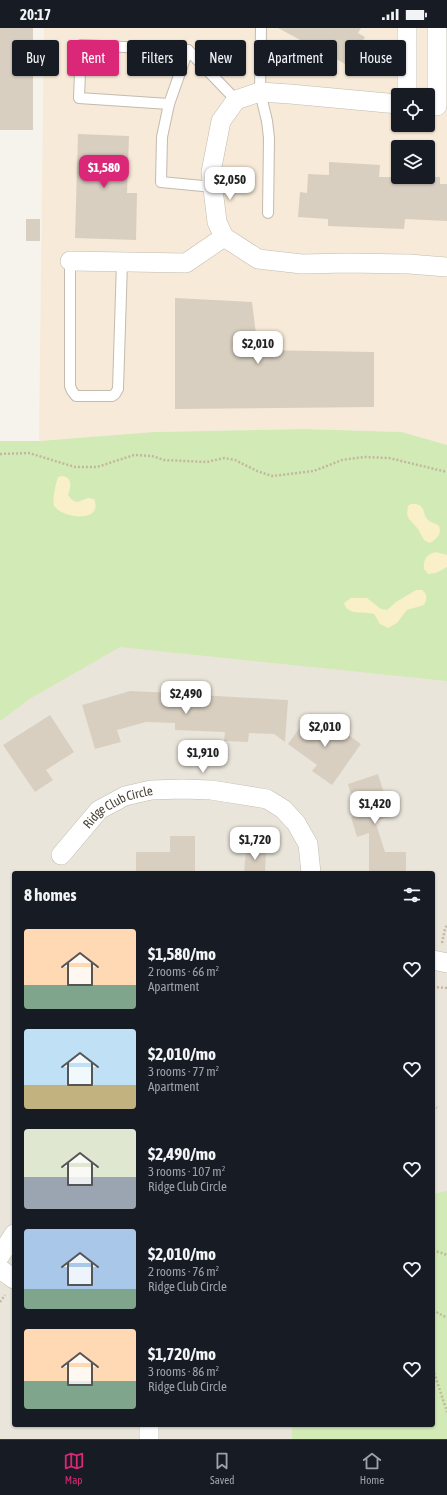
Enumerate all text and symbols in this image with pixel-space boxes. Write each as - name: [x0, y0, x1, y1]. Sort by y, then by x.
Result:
- text: 20:17: [20, 6, 51, 23]
- chip: Buy: [12, 40, 59, 76]
- chip: Rent: [67, 40, 119, 76]
- chip: Filters: [127, 40, 187, 76]
- chip: New: [195, 40, 246, 76]
- chip: Apartment: [254, 40, 337, 76]
- chip: House: [345, 40, 406, 76]
- map controls: [391, 88, 435, 184]
- button: locate: [391, 88, 435, 132]
- button: layers: [391, 140, 435, 184]
- pin: $1,580: [71, 155, 137, 189]
- text: $1,580: [88, 160, 120, 175]
- pin: $2,050: [197, 167, 263, 201]
- text: $2,050: [214, 172, 246, 187]
- pin: $2,010: [225, 331, 291, 365]
- text: $2,010: [242, 336, 274, 351]
- pin: $2,490: [153, 681, 219, 715]
- text: $2,490: [170, 686, 202, 701]
- pin: $2,010: [292, 714, 358, 748]
- text: $2,010: [309, 719, 341, 734]
- pin: $1,910: [170, 740, 236, 774]
- text: $1,910: [187, 745, 219, 760]
- street label: Ridge Club Circle: [79, 782, 154, 831]
- pin: $1,420: [342, 791, 408, 825]
- text: $1,420: [359, 796, 391, 811]
- pin: $1,720: [222, 827, 288, 861]
- text: $1,720: [239, 832, 271, 847]
- icon: filters: [401, 884, 423, 906]
- text: 8 homes: [24, 885, 77, 905]
- text: $1,580/mo: [148, 944, 216, 964]
- icon: home: [56, 945, 104, 993]
- icon: heart: [401, 958, 423, 980]
- text: 2 rooms · 66 m²: [148, 964, 219, 979]
- text: Apartment: [148, 979, 199, 994]
- text: $2,010/mo: [148, 1044, 216, 1064]
- icon: home: [56, 1045, 104, 1093]
- icon: heart: [401, 1058, 423, 1080]
- text: 3 rooms · 77 m²: [148, 1064, 219, 1079]
- text: Apartment: [148, 1079, 199, 1094]
- text: $2,490/mo: [148, 1144, 216, 1164]
- icon: home: [56, 1145, 104, 1193]
- icon: heart: [401, 1158, 423, 1180]
- text: 3 rooms · 107 m²: [148, 1164, 225, 1179]
- text: Ridge Club Circle: [148, 1179, 227, 1194]
- text: $2,010/mo: [148, 1244, 216, 1264]
- icon: home: [56, 1245, 104, 1293]
- icon: heart: [401, 1258, 423, 1280]
- text: 2 rooms · 76 m²: [148, 1264, 219, 1279]
- text: Ridge Club Circle: [148, 1279, 227, 1294]
- text: $1,720/mo: [148, 1344, 216, 1364]
- icon: home: [56, 1345, 104, 1393]
- icon: heart: [401, 1358, 423, 1380]
- text: 3 rooms · 86 m²: [148, 1364, 219, 1379]
- text: Ridge Club Circle: [148, 1379, 227, 1394]
- tab: Map: [63, 1450, 85, 1486]
- tab: Saved: [210, 1450, 234, 1486]
- tab: Home: [360, 1450, 384, 1486]

